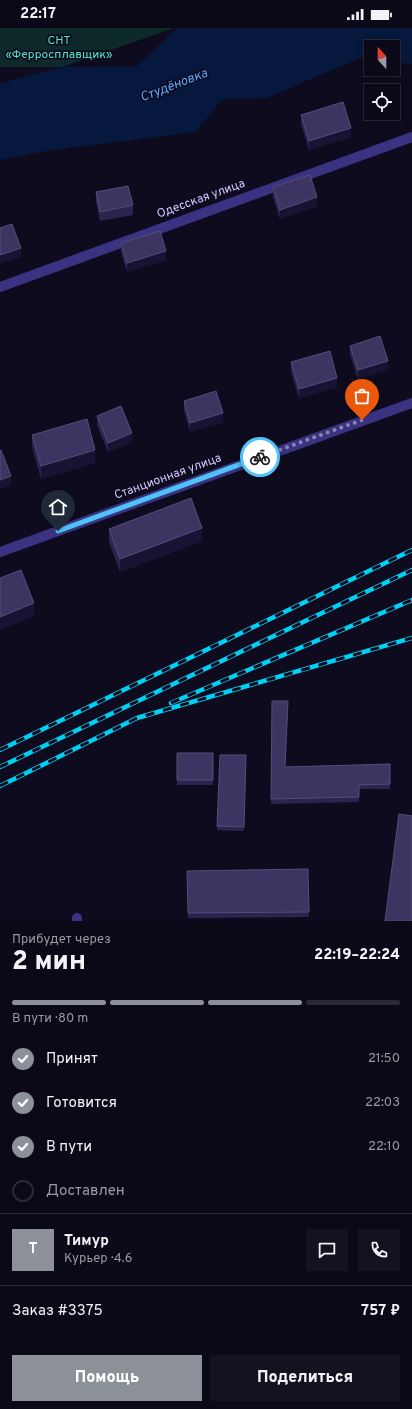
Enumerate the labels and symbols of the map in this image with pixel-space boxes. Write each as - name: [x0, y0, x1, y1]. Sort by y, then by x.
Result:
- park label: СНТ «Ферросплавщик»: [6, 33, 112, 63]
- north arrow: [364, 40, 400, 76]
- water label: Студёновка: [138, 66, 210, 106]
- street label: Одесская улица: [155, 176, 247, 222]
- pin: [345, 379, 379, 420]
- courier: [240, 437, 280, 477]
- street label: Станционная улица: [112, 450, 224, 504]
- pin: [41, 490, 75, 531]

